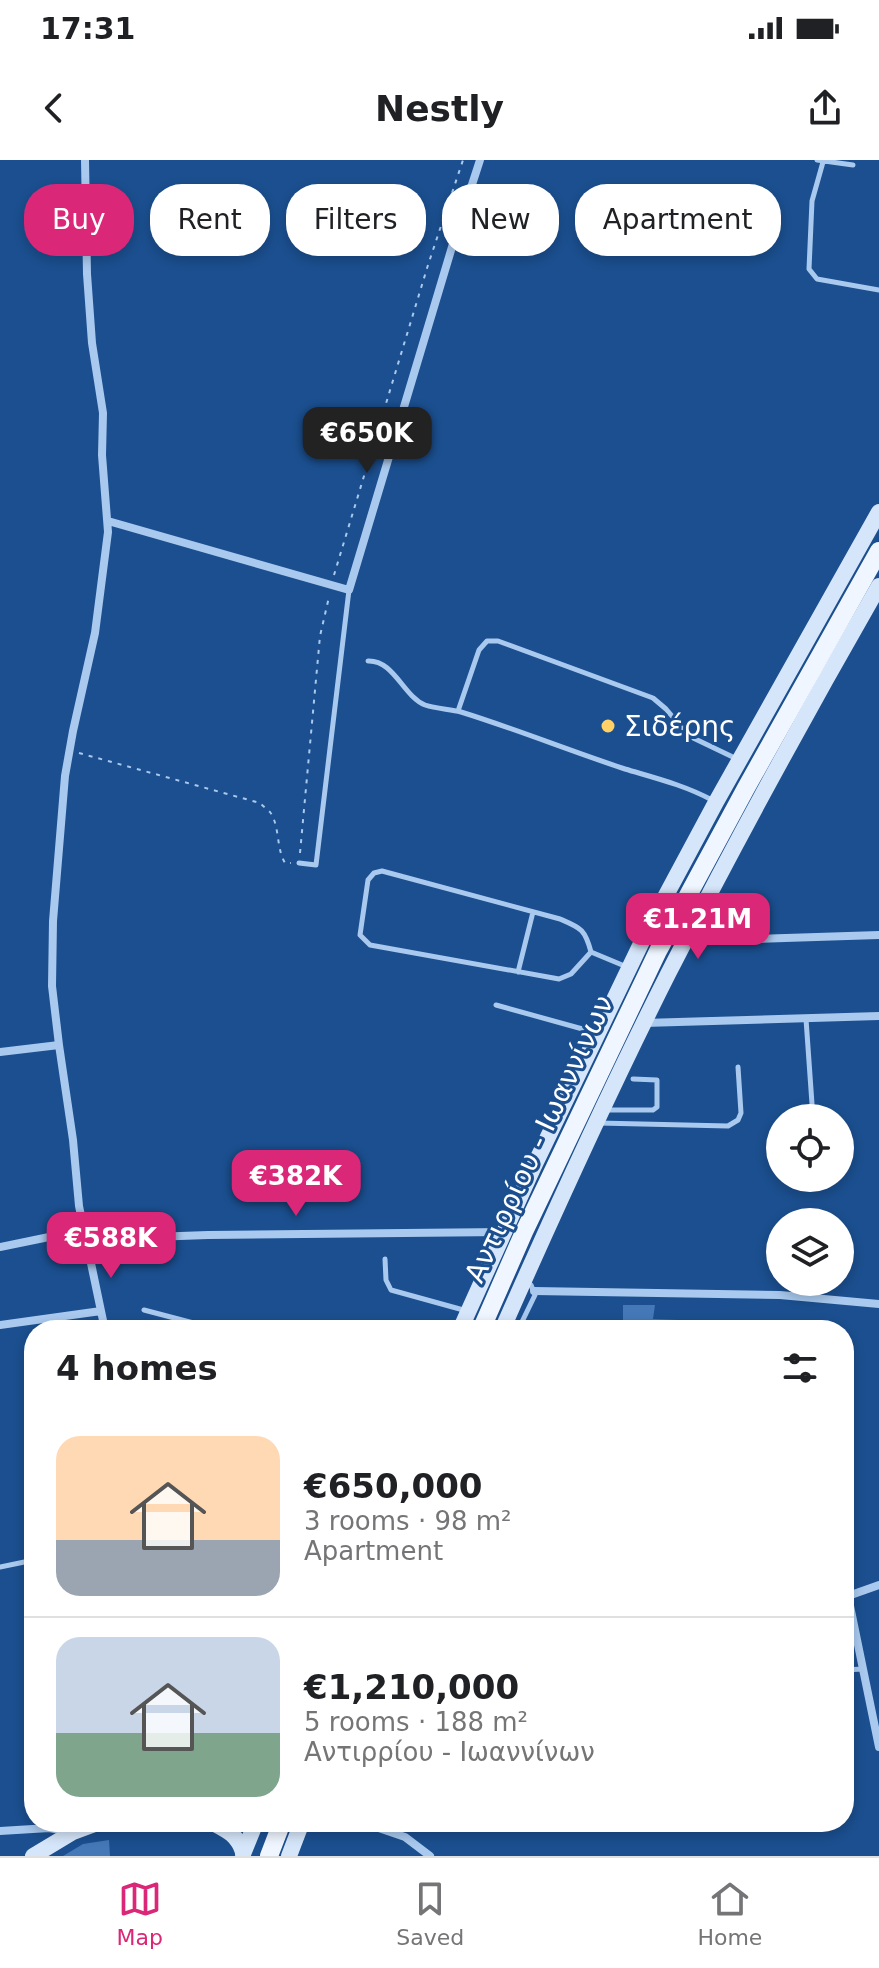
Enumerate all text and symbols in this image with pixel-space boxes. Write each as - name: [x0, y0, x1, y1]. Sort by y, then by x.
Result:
- text: 17:31: [40, 11, 136, 46]
- icon: back: [32, 86, 76, 130]
- icon: share: [803, 86, 847, 130]
- text: Nestly: [375, 88, 504, 129]
- chip: Buy: [24, 184, 134, 256]
- chip: Rent: [150, 184, 270, 256]
- chip: Filters: [286, 184, 426, 256]
- chip: New: [442, 184, 559, 256]
- chip: Apartment: [575, 184, 781, 256]
- pin: €650K: [311, 407, 423, 475]
- text: €650K: [321, 418, 413, 448]
- place label: Σιδέρης: [624, 710, 735, 743]
- marker: Σιδέρης: [599, 717, 617, 735]
- pin: €1.21M: [633, 893, 763, 961]
- text: €1.21M: [644, 904, 752, 934]
- street label: Αντιρρίου - Ιωαννίνων: [458, 990, 620, 1288]
- map controls: [766, 1104, 854, 1296]
- button: locate: [766, 1104, 854, 1192]
- pin: €382K: [240, 1150, 352, 1218]
- text: €382K: [250, 1161, 342, 1191]
- button: layers: [766, 1208, 854, 1296]
- pin: €588K: [55, 1212, 167, 1280]
- text: €588K: [65, 1223, 157, 1253]
- icon: filters: [778, 1346, 822, 1390]
- text: 4 homes: [56, 1348, 218, 1388]
- text: €650,000: [304, 1466, 483, 1506]
- icon: home: [120, 1468, 216, 1564]
- text: 3 rooms · 98 m²: [304, 1506, 512, 1536]
- text: Apartment: [304, 1536, 443, 1566]
- text: €1,210,000: [304, 1667, 519, 1707]
- icon: home: [120, 1669, 216, 1765]
- text: 5 rooms · 188 m²: [304, 1707, 528, 1737]
- text: Αντιρρίου - Ιωαννίνων: [304, 1737, 595, 1767]
- tab: Map: [117, 1877, 163, 1950]
- tab: Saved: [396, 1877, 464, 1950]
- tab: Home: [697, 1877, 762, 1950]

